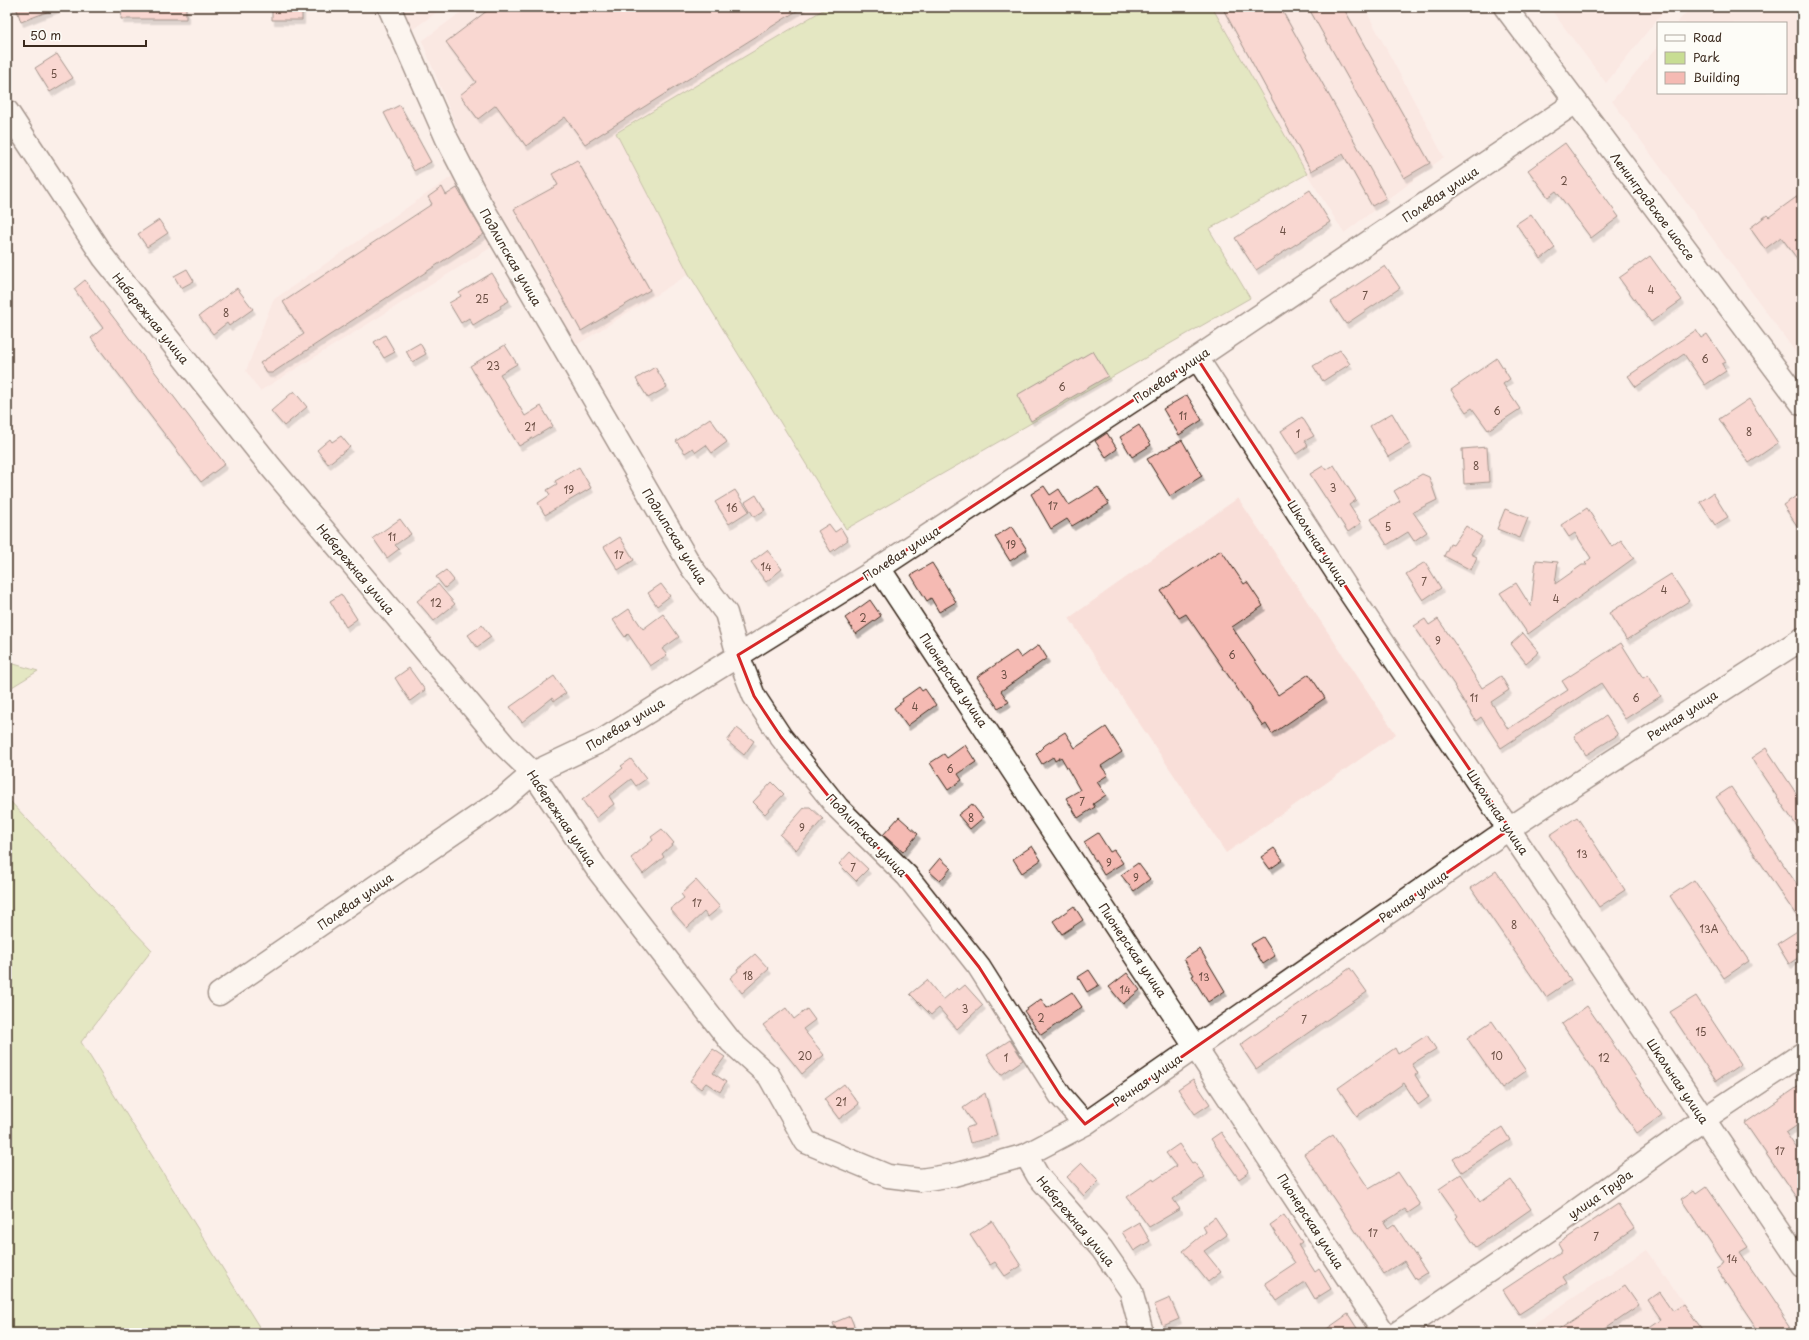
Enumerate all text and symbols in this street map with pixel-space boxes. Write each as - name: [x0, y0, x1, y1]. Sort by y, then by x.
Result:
- scale bar: [24, 22, 146, 48]
- legend: [1657, 22, 1787, 94]
- text: 50 m: [30, 26, 61, 44]
- text: Road: [1693, 28, 1722, 46]
- text: Park: [1693, 48, 1720, 66]
- house number: 5: [51, 66, 57, 81]
- text: Building: [1693, 68, 1740, 86]
- street label: Ленинградское шоссе: [1606, 148, 1700, 264]
- street label: Полевая улица: [1398, 161, 1482, 226]
- house number: 2: [1560, 173, 1568, 188]
- street label: Подлипская улица: [476, 205, 547, 310]
- house number: 4: [1280, 223, 1287, 238]
- street label: Набережная улица: [108, 268, 194, 368]
- house number: 4: [1648, 282, 1655, 297]
- house number: 7: [1362, 288, 1368, 303]
- house number: 25: [475, 291, 489, 306]
- house number: 8: [223, 305, 229, 320]
- street label: Полевая улица: [1129, 342, 1213, 407]
- house number: 6: [1701, 351, 1709, 366]
- house number: 23: [486, 358, 500, 373]
- house number: 6: [1058, 379, 1066, 394]
- house number: 6: [1493, 403, 1501, 418]
- house number: 11: [1179, 408, 1187, 423]
- house number: 21: [524, 419, 536, 434]
- house number: 8: [1746, 424, 1752, 439]
- house number: 1: [1296, 426, 1300, 441]
- house number: 8: [1473, 458, 1479, 473]
- house number: 3: [1330, 480, 1336, 495]
- house number: 19: [564, 482, 574, 497]
- street label: Подлипская улица: [638, 485, 712, 588]
- street label: Школьная улица: [1283, 496, 1353, 590]
- house number: 17: [1048, 498, 1059, 513]
- house number: 16: [726, 500, 738, 515]
- house number: 5: [1385, 519, 1391, 534]
- street label: Набережная улица: [313, 520, 400, 618]
- street label: Полевая улица: [859, 521, 944, 585]
- house number: 11: [388, 529, 396, 544]
- house number: 19: [1006, 537, 1016, 552]
- house number: 17: [614, 547, 625, 562]
- house number: 14: [760, 559, 772, 574]
- house number: 7: [1421, 574, 1427, 589]
- house number: 4: [1661, 582, 1668, 597]
- house number: 4: [1553, 591, 1560, 606]
- house number: 12: [430, 595, 442, 610]
- house number: 2: [859, 610, 867, 625]
- street label: Пионерская улица: [916, 629, 993, 731]
- house number: 9: [1435, 633, 1441, 648]
- house number: 6: [1228, 647, 1236, 662]
- house number: 3: [1001, 667, 1007, 682]
- street label: Речная улица: [1643, 685, 1721, 745]
- house number: 11: [1470, 690, 1478, 705]
- house number: 6: [1632, 690, 1640, 705]
- street label: Полевая улица: [582, 693, 668, 755]
- house number: 4: [912, 699, 919, 714]
- house number: 6: [946, 761, 954, 776]
- street label: Набережная улица: [523, 766, 601, 870]
- street label: Школьная улица: [1463, 766, 1534, 859]
- street label: Подлипская улица: [822, 789, 912, 881]
- house number: 7: [1079, 794, 1085, 809]
- house number: 8: [968, 810, 974, 825]
- house number: 9: [799, 820, 805, 835]
- house number: 13: [1576, 846, 1588, 861]
- house number: 9: [1106, 855, 1112, 870]
- house number: 7: [850, 860, 856, 875]
- street label: Речная улица: [1375, 865, 1452, 927]
- street label: Полевая улица: [313, 868, 397, 934]
- house number: 9: [1133, 870, 1139, 885]
- house number: 17: [692, 895, 703, 910]
- street label: Пионерская улица: [1095, 899, 1172, 1001]
- house number: 8: [1511, 917, 1517, 932]
- house number: 13А: [1700, 921, 1719, 936]
- house number: 18: [743, 968, 753, 983]
- house number: 13: [1198, 969, 1210, 984]
- house number: 14: [1119, 982, 1131, 997]
- house number: 3: [962, 1001, 968, 1016]
- house number: 2: [1037, 1010, 1045, 1025]
- house number: 7: [1301, 1012, 1307, 1027]
- house number: 15: [1696, 1024, 1706, 1039]
- street label: Школьная улица: [1643, 1035, 1714, 1128]
- house number: 20: [798, 1048, 812, 1063]
- house number: 10: [1491, 1048, 1503, 1063]
- street label: Речная улица: [1109, 1049, 1186, 1111]
- house number: 1: [1004, 1050, 1008, 1065]
- house number: 12: [1598, 1050, 1610, 1065]
- house number: 21: [835, 1094, 847, 1109]
- house number: 17: [1775, 1143, 1786, 1158]
- street label: улица Труда: [1564, 1165, 1636, 1223]
- street label: Пионерская улица: [1273, 1170, 1349, 1273]
- street label: Набережная улица: [1033, 1172, 1120, 1270]
- house number: 17: [1368, 1225, 1379, 1240]
- house number: 7: [1593, 1229, 1599, 1244]
- house number: 14: [1726, 1251, 1738, 1266]

